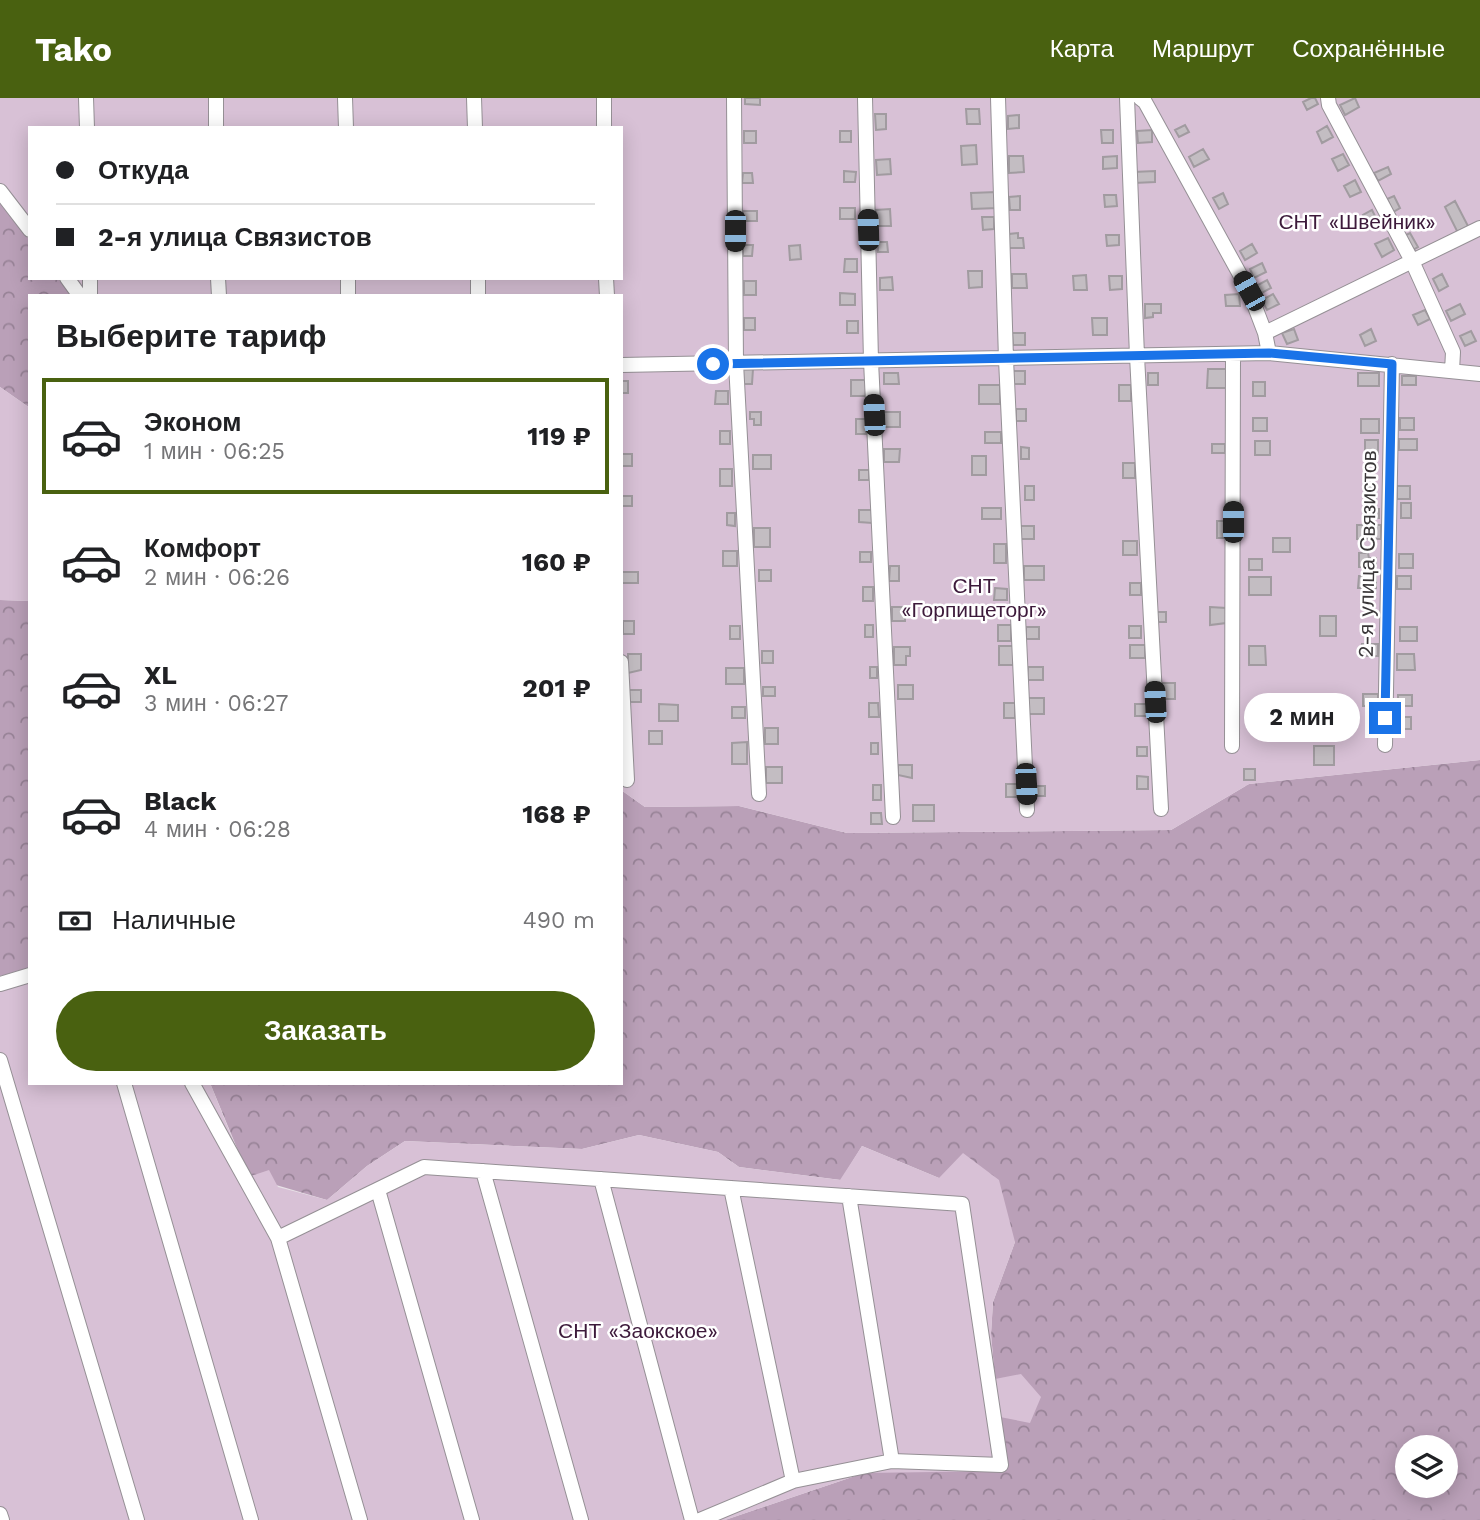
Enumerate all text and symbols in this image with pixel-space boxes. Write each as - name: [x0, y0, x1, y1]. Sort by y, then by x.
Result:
- text: Tako: [35, 30, 112, 69]
- text: Карта: [1050, 35, 1114, 63]
- text: Маршрут: [1152, 35, 1254, 63]
- text: Сохранённые: [1292, 35, 1445, 63]
- text: Откуда: [98, 155, 189, 185]
- car: [857, 209, 880, 251]
- park label: СНТ «Швейник»: [1278, 209, 1436, 234]
- car: [725, 210, 746, 252]
- text: 2-я улица Связистов: [98, 222, 372, 252]
- car: [1230, 268, 1269, 314]
- text: Выберите тариф: [56, 317, 327, 355]
- route start: [697, 348, 729, 380]
- car: [863, 393, 886, 437]
- icon: car: [60, 405, 123, 468]
- text: Эконом: [144, 407, 242, 437]
- text: 119 ₽: [527, 421, 591, 451]
- text: 1 мин · 06:25: [144, 438, 285, 465]
- street label: 2-я улица Связистов: [1353, 450, 1381, 658]
- car: [1223, 501, 1244, 543]
- icon: car: [60, 531, 123, 594]
- text: Комфорт: [144, 533, 261, 563]
- text: 160 ₽: [522, 547, 591, 577]
- text: 2 мин · 06:26: [144, 564, 290, 591]
- park label: СНТ «Горпищеторг»: [901, 573, 1047, 622]
- icon: car: [60, 657, 123, 720]
- text: XL: [144, 660, 177, 690]
- text: 201 ₽: [522, 673, 591, 703]
- car: [1144, 680, 1167, 724]
- text: 3 мин · 06:27: [144, 690, 288, 717]
- callout: 2 мин: [1245, 694, 1360, 742]
- route end: [1369, 702, 1401, 734]
- text: 2 мин: [1269, 704, 1335, 731]
- car: [1015, 762, 1038, 806]
- icon: car: [60, 783, 123, 846]
- text: Black: [144, 786, 216, 816]
- text: 168 ₽: [522, 799, 591, 829]
- text: 4 мин · 06:28: [144, 816, 291, 843]
- icon: cash: [56, 902, 94, 940]
- text: Наличные: [112, 905, 236, 935]
- text: 490 m: [523, 907, 595, 934]
- button: Заказать: [56, 991, 595, 1071]
- park label: СНТ «Заокское»: [558, 1318, 718, 1343]
- map controls: [1395, 1435, 1458, 1498]
- button: layers: [1395, 1435, 1458, 1498]

